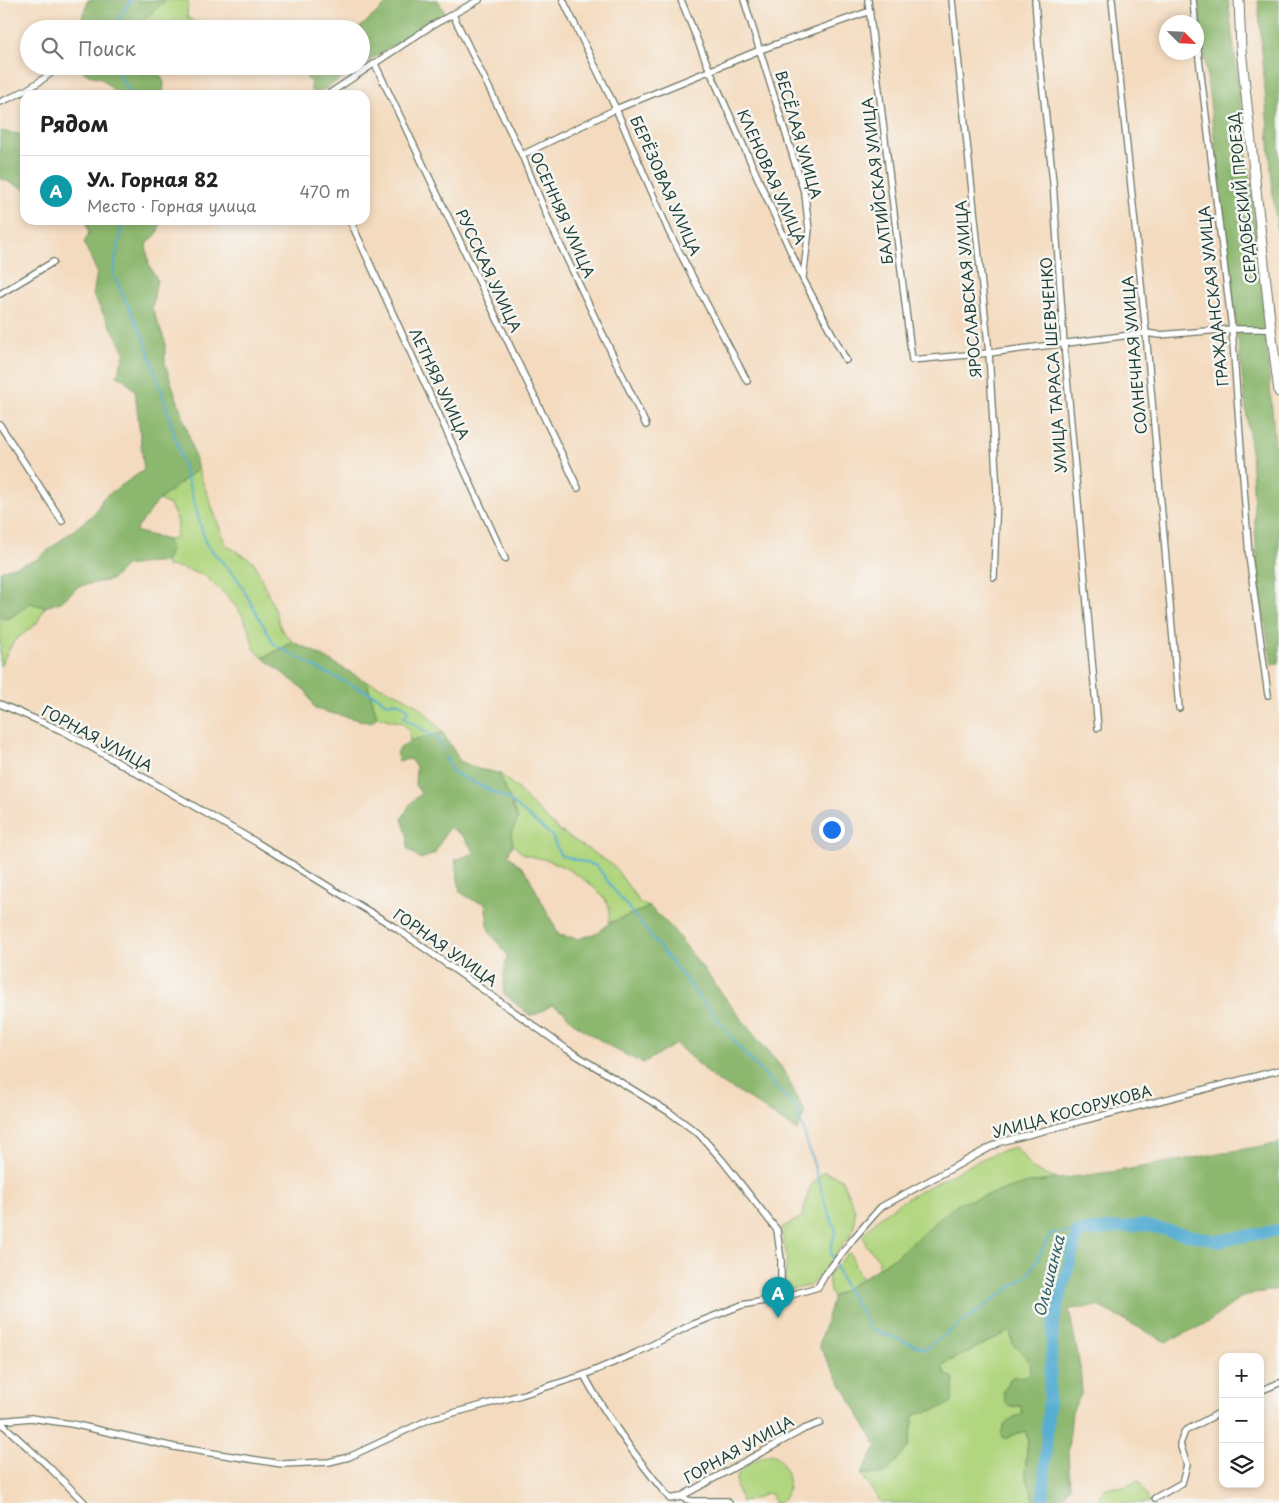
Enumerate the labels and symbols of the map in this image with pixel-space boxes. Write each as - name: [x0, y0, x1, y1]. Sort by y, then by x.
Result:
- north arrow: [1159, 15, 1204, 60]
- street label: ВЕСЁЛАЯ УЛИЦА: [770, 68, 829, 201]
- street label: БАЛТИЙСКАЯ УЛИЦА: [855, 96, 898, 266]
- street label: КЛЕНОВАЯ УЛИЦА: [732, 105, 813, 248]
- street label: СЕРДОБСКИЙ ПРОЕЗД: [1221, 111, 1262, 285]
- street label: БЕРЁЗОВАЯ УЛИЦА: [625, 112, 708, 259]
- street label: ОСЕННЯЯ УЛИЦА: [525, 148, 602, 281]
- street label: ЯРОСЛАВСКАЯ УЛИЦА: [948, 199, 987, 380]
- street label: РУССКАЯ УЛИЦА: [451, 205, 528, 336]
- street label: ГРАЖДАНСКАЯ УЛИЦА: [1192, 205, 1233, 388]
- street label: УЛИЦА ТАРАСА ШЕВЧЕНКО: [1033, 256, 1072, 474]
- street label: СОЛНЕЧНАЯ УЛИЦА: [1115, 275, 1152, 435]
- street label: ЛЕТНЯЯ УЛИЦА: [404, 324, 476, 443]
- street label: ГОРНАЯ УЛИЦА: [38, 699, 157, 777]
- your location: [819, 817, 845, 843]
- street label: ГОРНАЯ УЛИЦА: [389, 902, 503, 991]
- street label: УЛИЦА КОСОРУКОВА: [990, 1078, 1154, 1143]
- water label: Ольшанка: [1026, 1231, 1070, 1319]
- pin: A: [762, 1277, 794, 1318]
- street label: ГОРНАЯ УЛИЦА: [679, 1409, 798, 1488]

